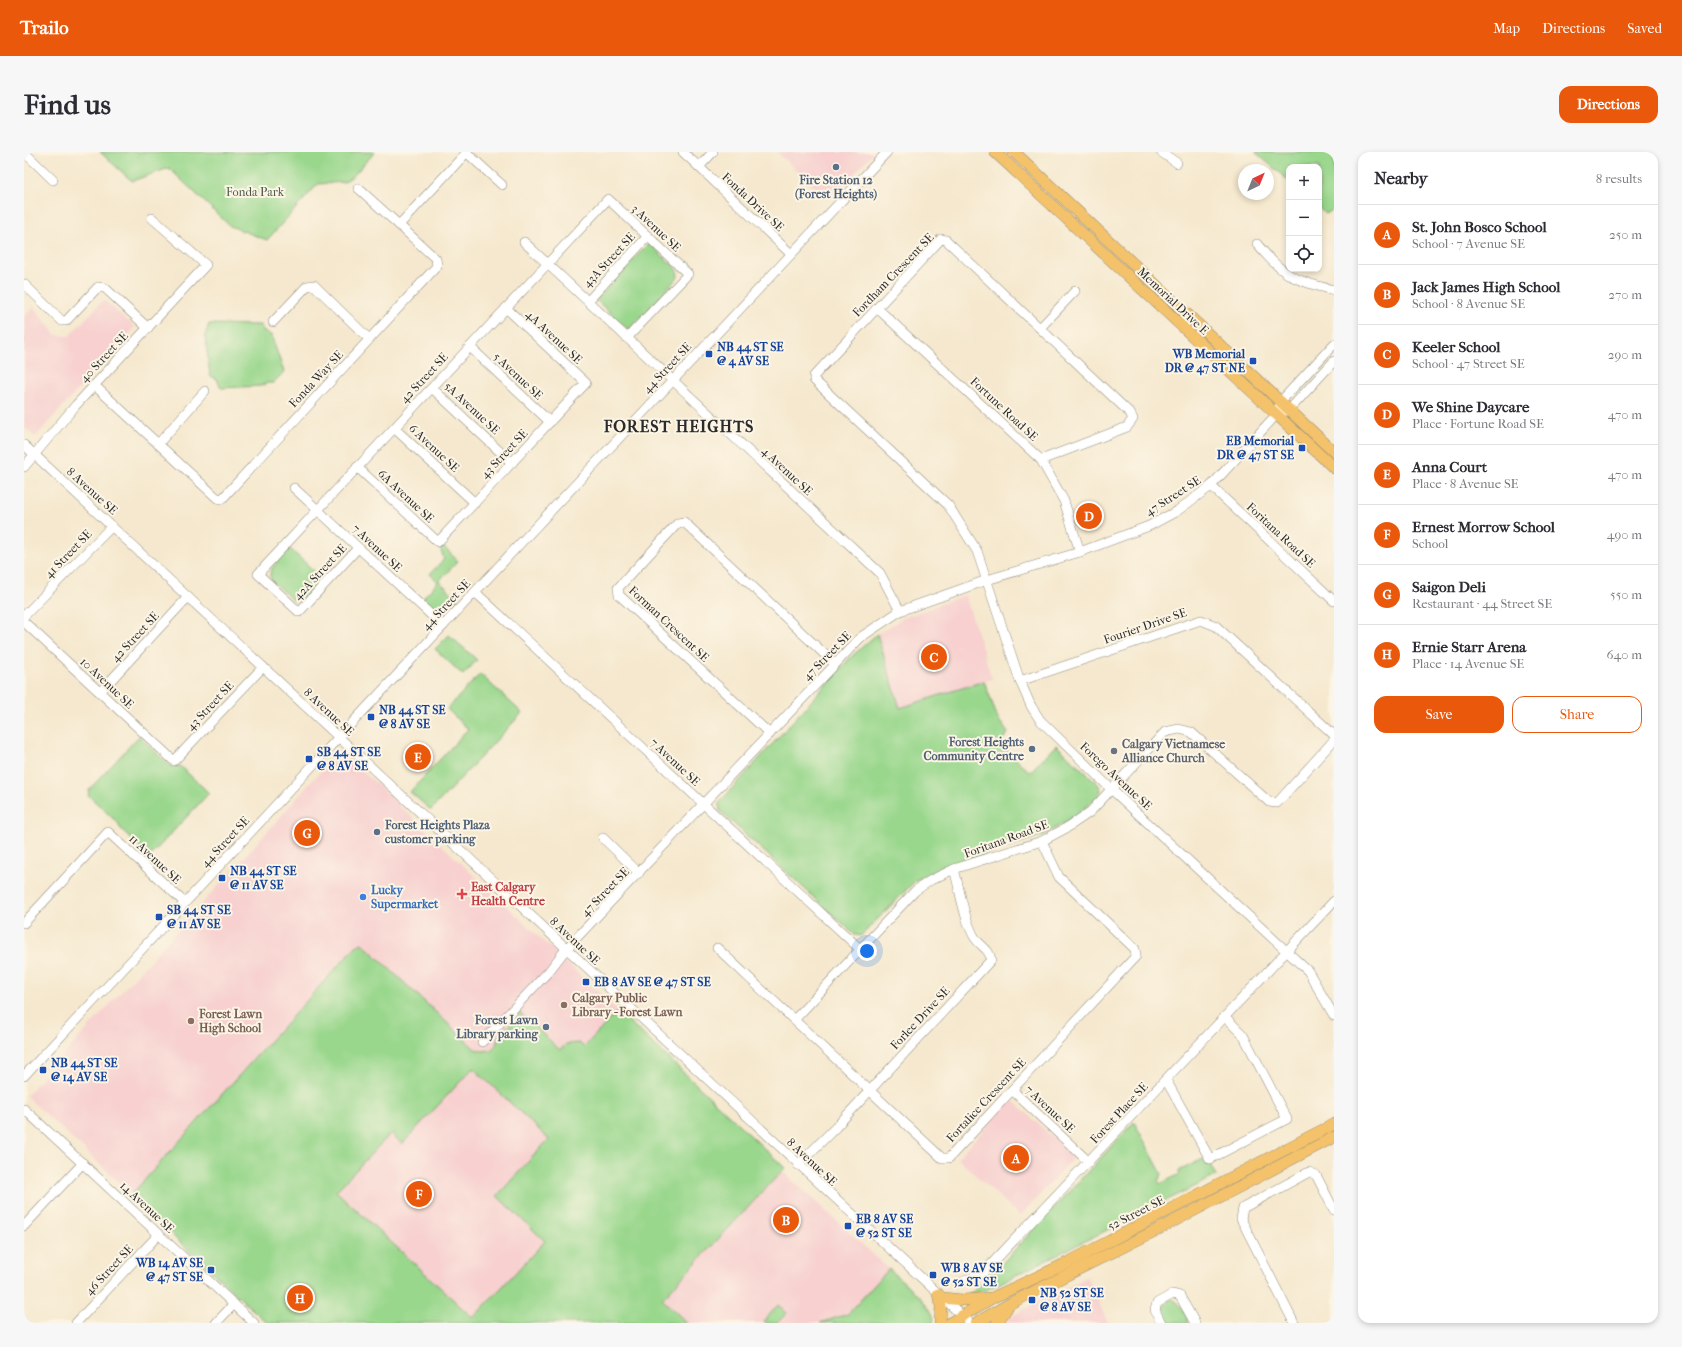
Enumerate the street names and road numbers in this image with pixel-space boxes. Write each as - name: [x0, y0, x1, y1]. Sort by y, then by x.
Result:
- street label: Fonda Drive SE: [719, 170, 787, 234]
- street label: 3 Avenue SE: [628, 202, 684, 254]
- street label: 43A Street SE: [580, 230, 638, 290]
- street label: Fordham Crescent SE: [850, 230, 936, 320]
- street label: Memorial Drive E: [1135, 265, 1211, 337]
- street label: 4A Avenue SE: [523, 307, 585, 367]
- street label: 40 Street SE: [77, 329, 131, 385]
- street label: 44 Street SE: [640, 340, 694, 396]
- street label: Fonda Way SE: [286, 348, 346, 410]
- street label: 42 Street SE: [397, 350, 451, 406]
- street label: 5 Avenue SE: [490, 350, 546, 402]
- street label: Fortune Road SE: [967, 374, 1041, 444]
- street label: 5A Avenue SE: [441, 379, 503, 437]
- street label: 6 Avenue SE: [406, 421, 462, 475]
- street label: 43 Street SE: [478, 426, 530, 482]
- street label: 4 Avenue SE: [759, 444, 815, 498]
- street label: 8 Avenue SE: [64, 465, 120, 517]
- street label: 6A Avenue SE: [375, 466, 437, 526]
- street label: 47 Street SE: [1143, 473, 1203, 519]
- street label: Foritana Road SE: [1244, 500, 1318, 570]
- street label: 7 Avenue SE: [349, 521, 405, 575]
- street label: 41 Street SE: [42, 527, 94, 581]
- street label: 42A Street SE: [291, 541, 349, 603]
- street label: 44 Street SE: [419, 577, 473, 633]
- street label: Forman Crescent SE: [626, 583, 712, 665]
- street label: Fourier Drive SE: [1102, 605, 1188, 647]
- street label: 42 Street SE: [108, 609, 162, 665]
- street label: 47 Street SE: [800, 629, 854, 683]
- street label: 10 Avenue SE: [77, 655, 137, 711]
- street label: 43 Street SE: [184, 678, 236, 734]
- street label: 8 Avenue SE: [301, 685, 357, 739]
- street label: 7 Avenue SE: [647, 735, 703, 789]
- street label: Forego Avenue SE: [1077, 739, 1155, 813]
- street label: 44 Street SE: [198, 814, 252, 870]
- street label: Foritana Road SE: [962, 817, 1050, 861]
- street label: 11 Avenue SE: [126, 831, 184, 887]
- street label: 47 Street SE: [578, 865, 632, 919]
- street label: 8 Avenue SE: [547, 914, 603, 968]
- street label: Forlee Drive SE: [887, 984, 953, 1052]
- street label: Fortalice Crescent SE: [943, 1055, 1029, 1145]
- street label: Forest Place SE: [1087, 1080, 1151, 1146]
- street label: 7 Avenue SE: [1022, 1082, 1078, 1136]
- street label: 8 Avenue SE: [784, 1135, 840, 1189]
- street label: 14 Avenue SE: [117, 1178, 177, 1236]
- street label: 52 Street SE: [1105, 1193, 1167, 1233]
- street label: 46 Street SE: [82, 1242, 136, 1298]

